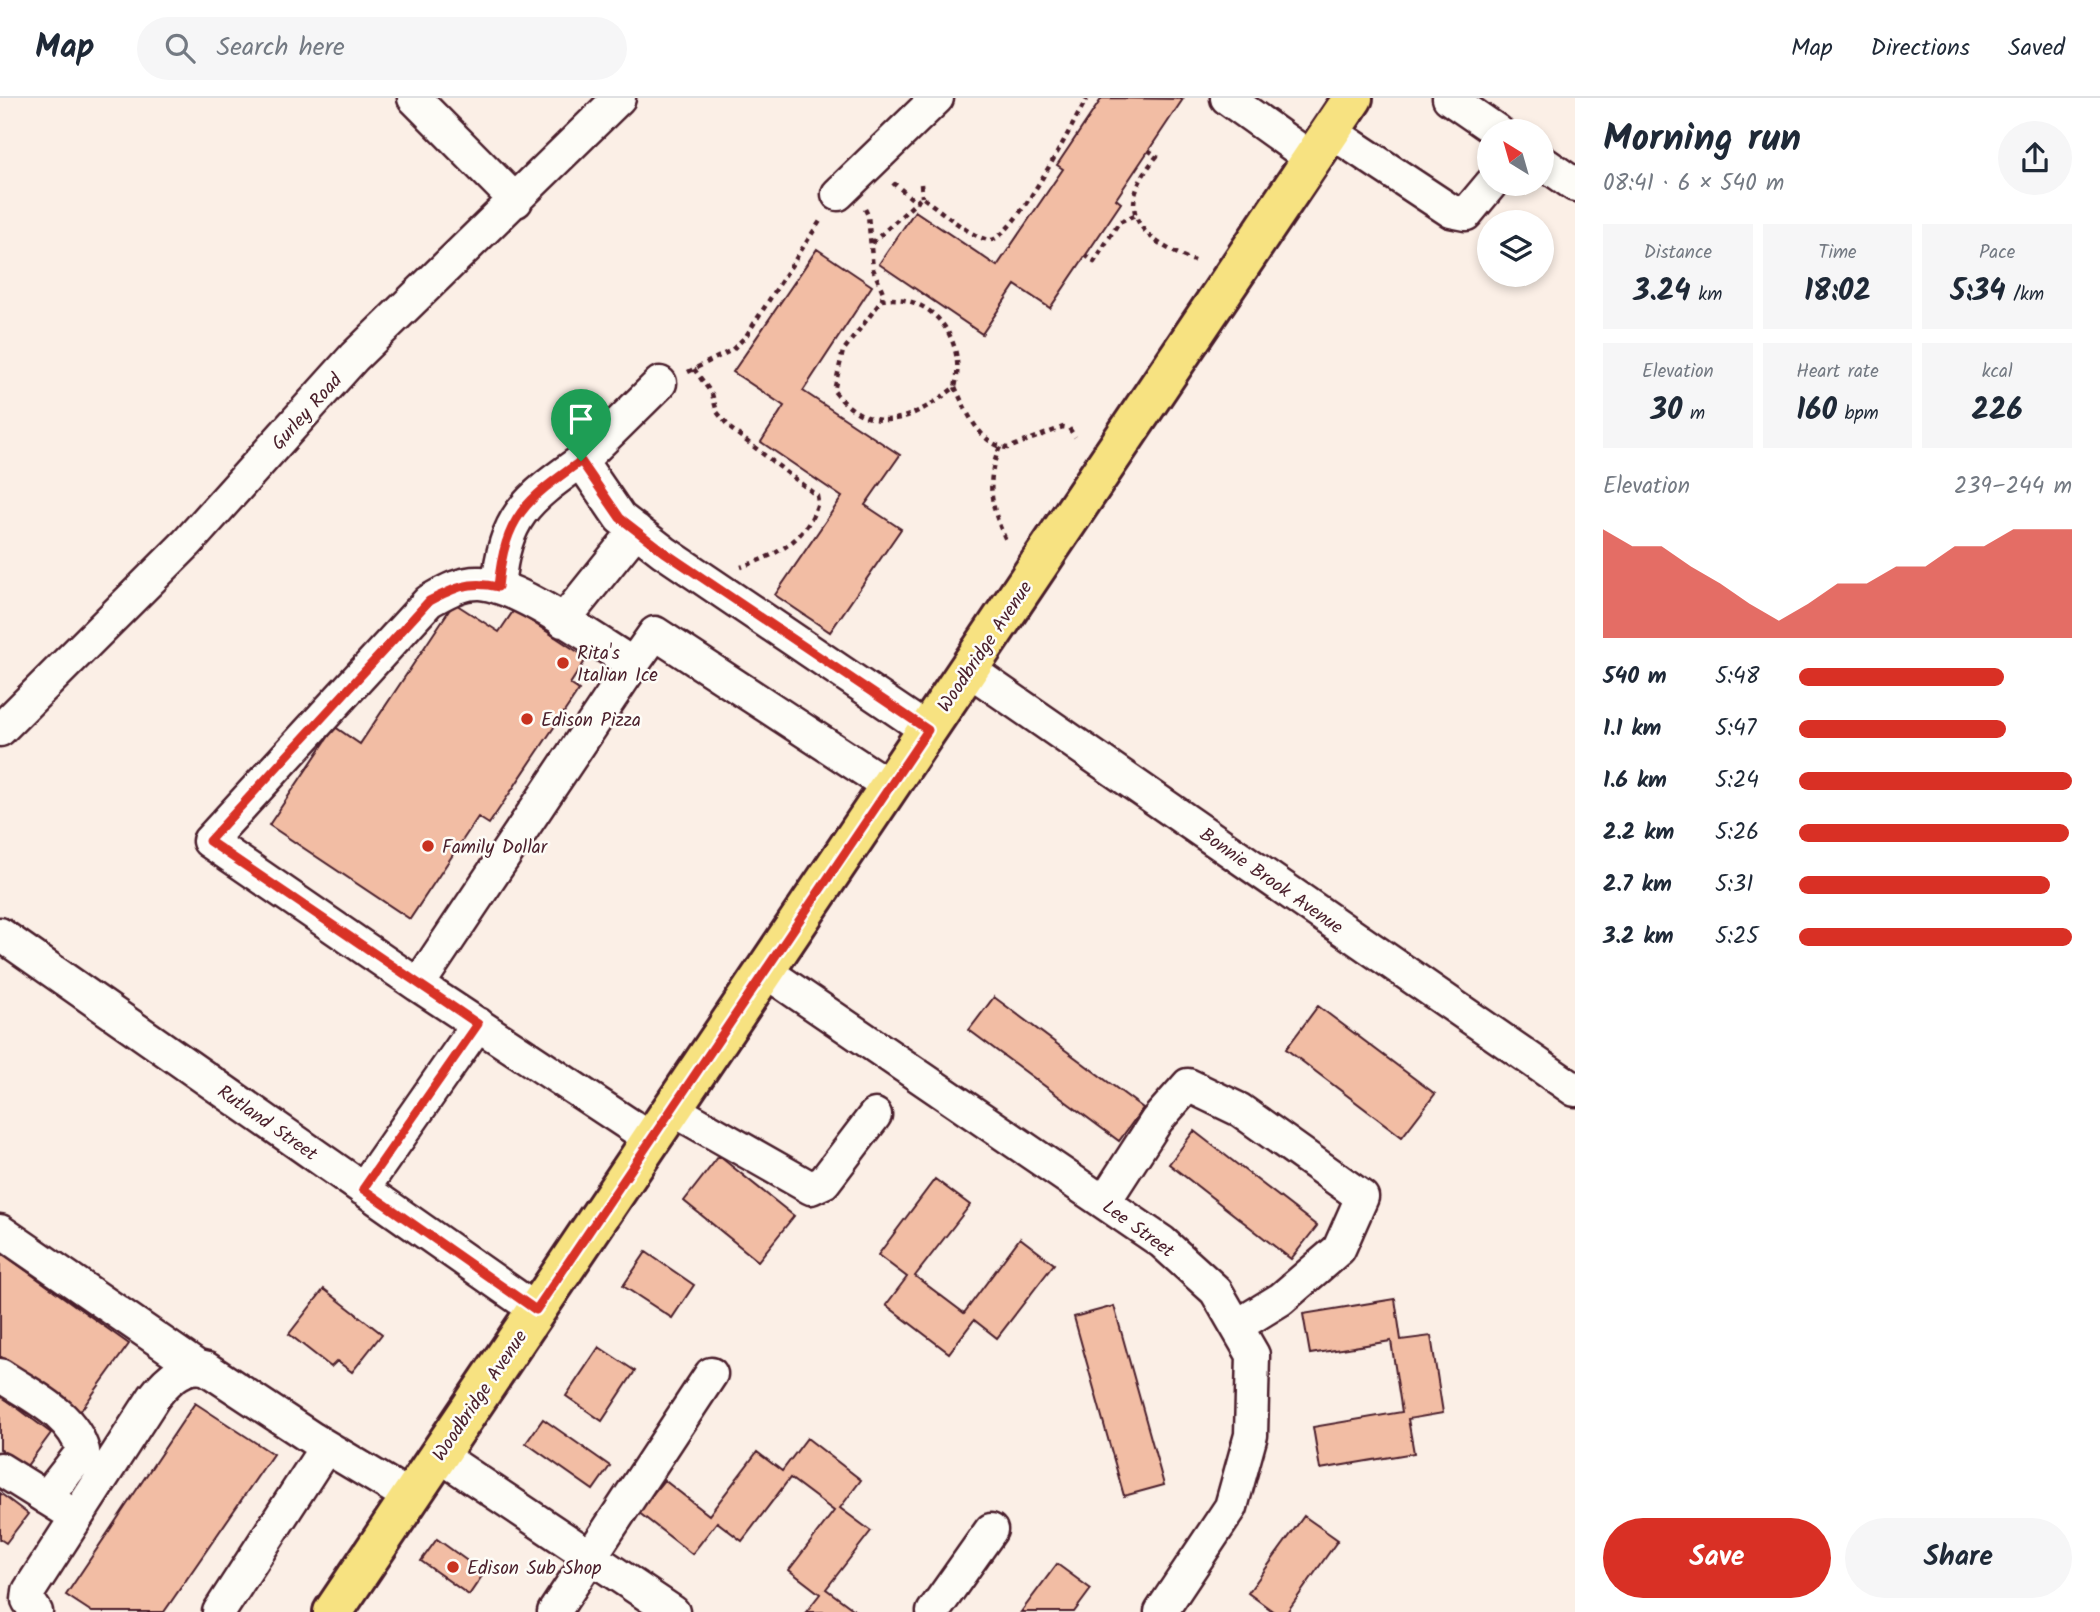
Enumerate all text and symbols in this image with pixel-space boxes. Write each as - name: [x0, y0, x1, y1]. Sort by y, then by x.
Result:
- search box: [137, 17, 627, 80]
- text: Map: [35, 22, 95, 75]
- text: Search here: [217, 27, 345, 69]
- icon: search: [161, 29, 199, 67]
- text: Map: [1791, 29, 1833, 68]
- text: Directions: [1871, 29, 1970, 68]
- text: Saved: [2008, 29, 2065, 68]
- text: Morning run: [1603, 110, 1801, 170]
- north arrow: [1477, 119, 1554, 196]
- map controls: [1477, 119, 1554, 287]
- button: share: [1998, 121, 2072, 195]
- text: 08:41 · 6 × 540 m: [1603, 166, 1784, 202]
- button: layers: [1477, 210, 1554, 287]
- text: Distance: [1644, 238, 1712, 268]
- text: Time: [1818, 238, 1857, 268]
- text: Pace: [1979, 238, 2015, 268]
- text: 3.24: [1633, 268, 1691, 316]
- text: 18:02: [1804, 268, 1871, 316]
- text: 5:34: [1950, 268, 2006, 316]
- text: km: [1691, 280, 1722, 310]
- text: /km: [2006, 280, 2044, 310]
- text: Elevation: [1642, 357, 1714, 387]
- text: Heart rate: [1796, 357, 1879, 387]
- text: kcal: [1982, 357, 2013, 387]
- street label: Gurley Road: [265, 367, 351, 458]
- text: 30: [1651, 387, 1682, 435]
- text: 160: [1796, 387, 1837, 435]
- text: 226: [1972, 387, 2023, 435]
- pin: [551, 389, 611, 461]
- text: m: [1682, 399, 1705, 429]
- text: bpm: [1837, 399, 1879, 429]
- icon: arrive: [562, 400, 600, 438]
- text: Elevation: [1603, 469, 1690, 505]
- text: 239–244 m: [1954, 469, 2072, 505]
- street label: Woodbridge Avenue: [930, 575, 1041, 719]
- place label: Rita's Italian Ice: [577, 639, 658, 691]
- marker: Rita's Italian Ice: [555, 655, 571, 671]
- text: 540 m: [1603, 659, 1667, 695]
- text: 5:48: [1715, 659, 1760, 695]
- place label: Edison Pizza: [541, 706, 641, 736]
- marker: Edison Pizza: [519, 711, 535, 727]
- text: 1.1 km: [1603, 711, 1661, 747]
- text: 5:47: [1715, 711, 1756, 747]
- text: 1.6 km: [1603, 763, 1667, 799]
- text: 5:24: [1715, 763, 1759, 799]
- text: 2.2 km: [1603, 815, 1674, 851]
- text: 5:26: [1715, 815, 1759, 851]
- street label: Bonnie Brook Avenue: [1193, 821, 1349, 943]
- place label: Family Dollar: [442, 833, 549, 863]
- marker: Family Dollar: [420, 838, 436, 854]
- text: 2.7 km: [1603, 867, 1672, 903]
- text: 5:31: [1715, 867, 1753, 903]
- text: 3.2 km: [1603, 919, 1673, 955]
- text: 5:25: [1715, 919, 1759, 955]
- street label: Rutland Street: [211, 1078, 324, 1170]
- street label: Lee Street: [1095, 1193, 1181, 1267]
- street label: Woodbridge Avenue: [425, 1324, 536, 1468]
- button: Save: [1603, 1518, 1831, 1598]
- button: Share: [1845, 1518, 2072, 1598]
- place label: Edison Sub Shop: [467, 1554, 601, 1584]
- marker: Edison Sub Shop: [445, 1559, 461, 1575]

